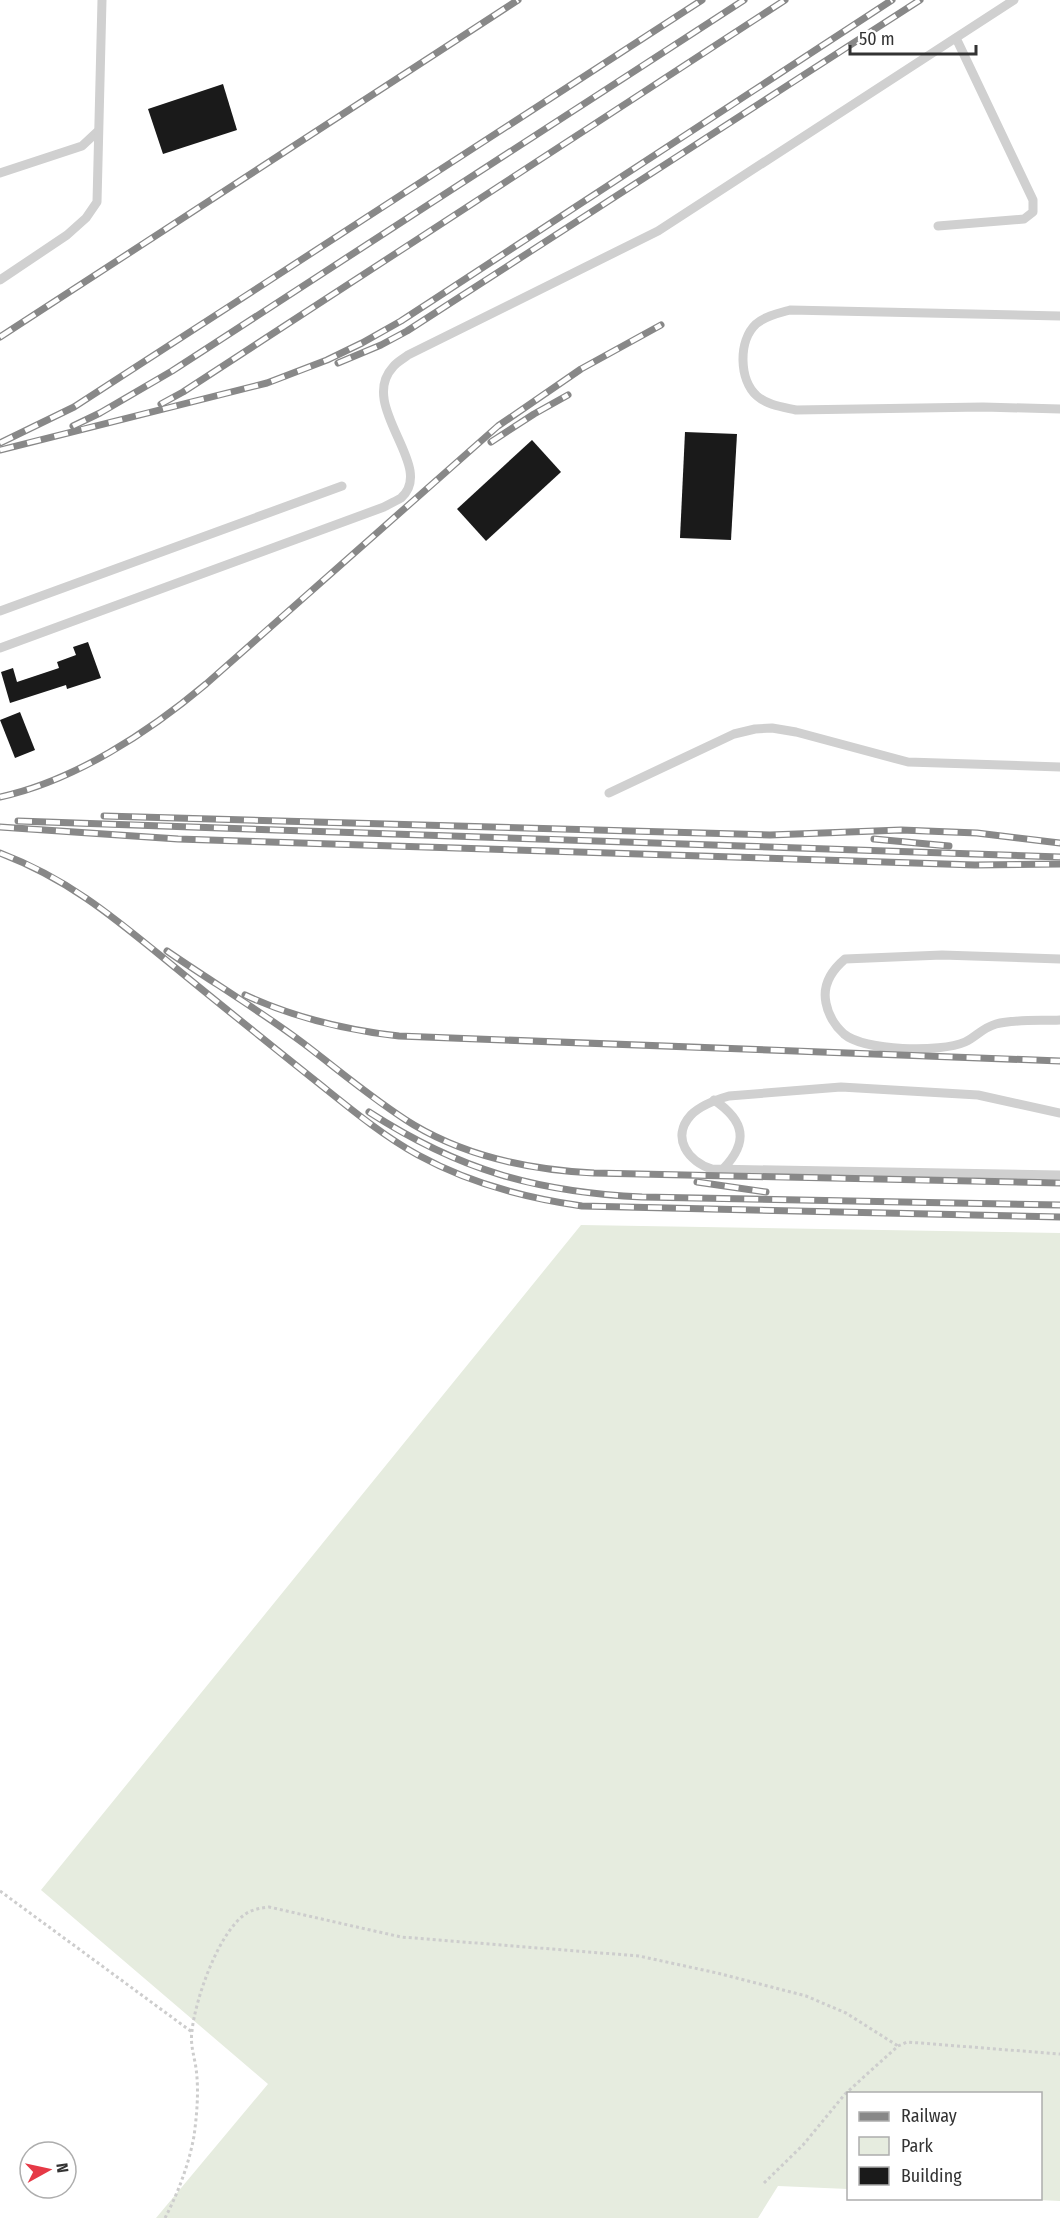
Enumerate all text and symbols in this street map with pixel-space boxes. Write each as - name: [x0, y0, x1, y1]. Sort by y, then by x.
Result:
- scale bar: [850, 18, 976, 56]
- text: 50 m: [859, 28, 895, 50]
- legend: [847, 2092, 1042, 2200]
- text: Railway: [901, 2105, 957, 2127]
- text: Park: [901, 2135, 934, 2157]
- north arrow: [18, 2140, 78, 2200]
- text: N: [52, 2162, 72, 2174]
- text: Building: [901, 2165, 962, 2187]

